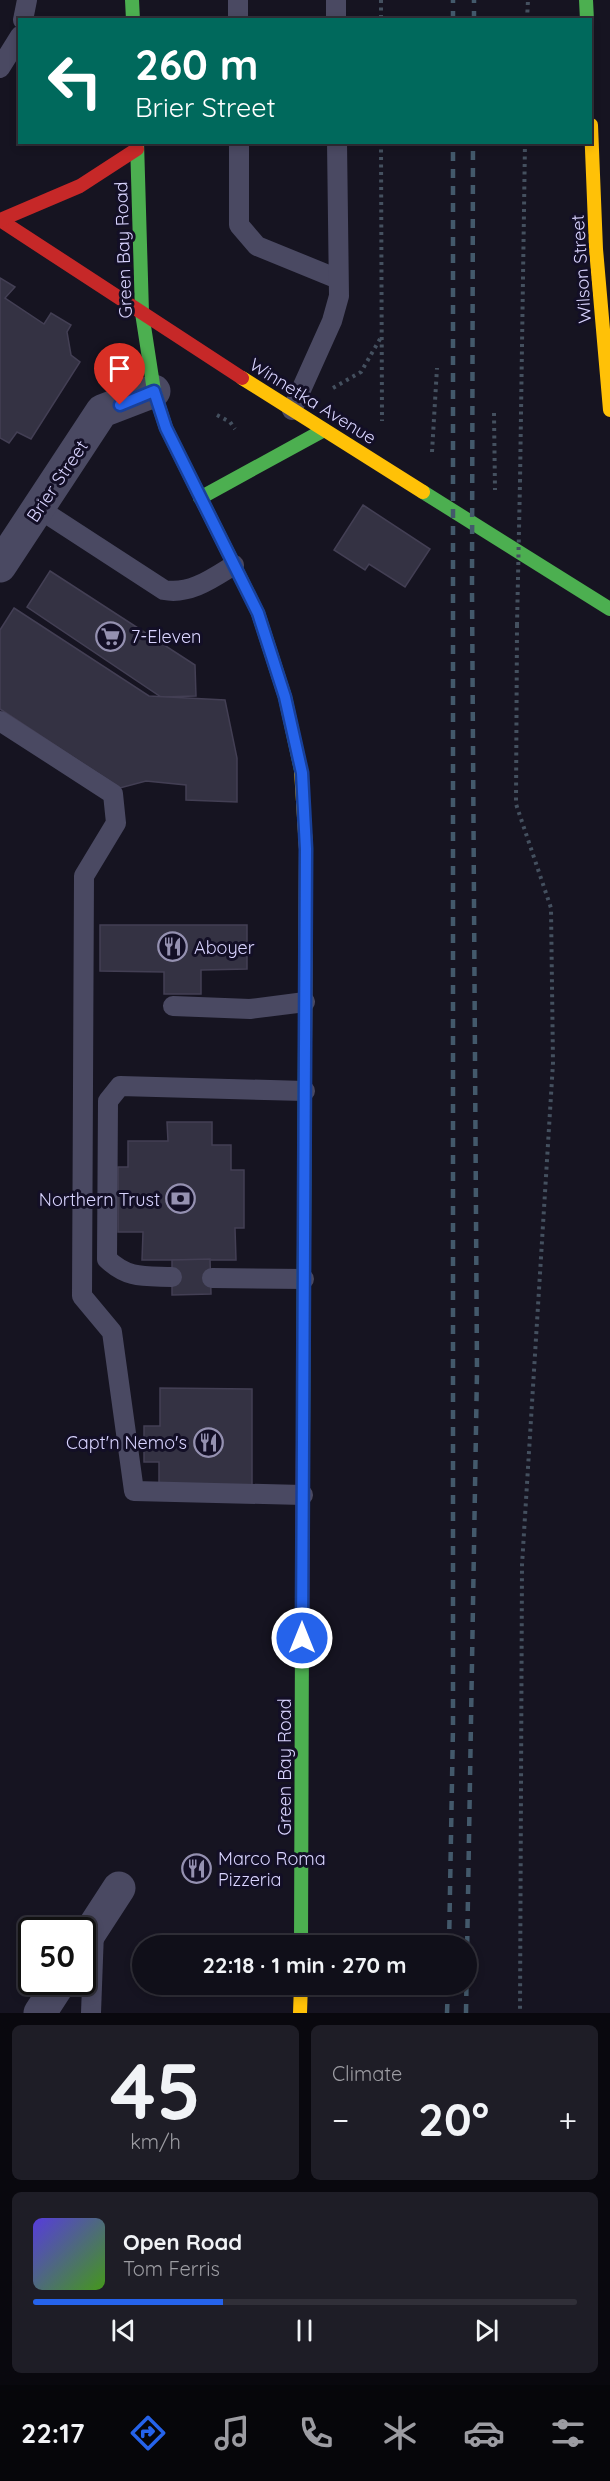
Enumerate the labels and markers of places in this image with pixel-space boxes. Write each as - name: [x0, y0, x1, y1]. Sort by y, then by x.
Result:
- pin: [94, 343, 145, 405]
- supermarket icon: 7-Eleven: [94, 620, 126, 652]
- place label: 7-Eleven: [131, 625, 202, 648]
- restaurant icon: Aboyer: [157, 931, 189, 963]
- place label: Aboyer: [194, 936, 255, 959]
- bank icon: Northern Trust: [165, 1183, 197, 1215]
- place label: Northern Trust: [39, 1188, 160, 1211]
- restaurant icon: Capt'n Nemo's: [192, 1426, 224, 1458]
- place label: Capt'n Nemo's: [66, 1431, 187, 1454]
- place label: Marco Roma Pizzeria: [218, 1847, 326, 1891]
- restaurant icon: Marco Roma Pizzeria: [181, 1852, 213, 1884]

